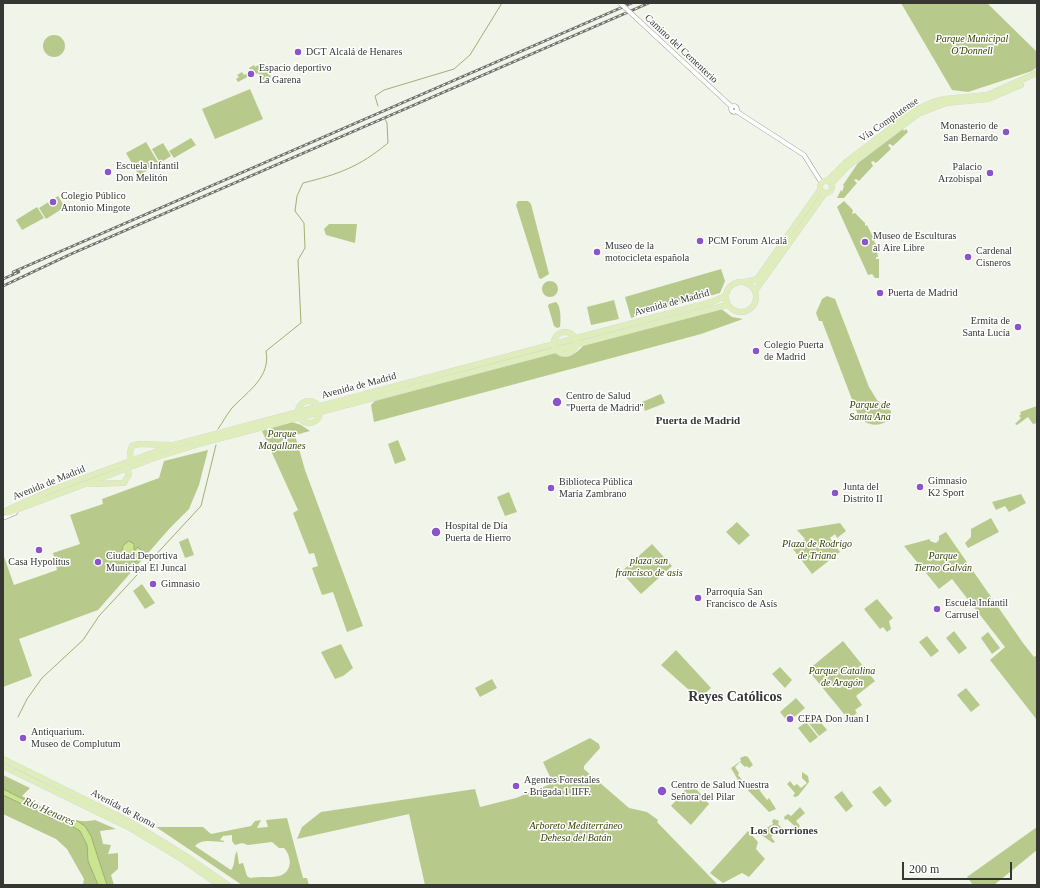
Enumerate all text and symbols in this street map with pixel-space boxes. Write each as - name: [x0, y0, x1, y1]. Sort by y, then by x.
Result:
- street label: Camino del Cementerio: [642, 12, 720, 86]
- park label: Parque Municipal O'Donnell: [936, 33, 1008, 56]
- place label: DGT Alcalá de Henares: [306, 46, 402, 58]
- marker: DGT Alcalá de Henares: [293, 47, 303, 57]
- place label: Espacio deportivo La Garena: [259, 62, 331, 86]
- marker: Espacio deportivo La Garena: [246, 69, 256, 79]
- street label: Vía Complutense: [857, 95, 921, 145]
- place label: Monasterio de San Bernardo: [941, 120, 998, 144]
- marker: Monasterio de San Bernardo: [1001, 127, 1011, 137]
- place label: Escuela Infantil Don Melitón: [116, 160, 179, 184]
- place label: Palacio Arzobispal: [938, 161, 982, 184]
- marker: Escuela Infantil Don Melitón: [103, 167, 113, 177]
- marker: Palacio Arzobispal: [985, 168, 995, 178]
- place label: Colegio Público Antonio Mingote: [61, 190, 130, 214]
- marker: Colegio Público Antonio Mingote: [48, 197, 58, 207]
- place label: Museo de Esculturas al Aire Libre: [873, 230, 956, 254]
- place label: PCM Forum Alcalá: [708, 235, 787, 247]
- marker: PCM Forum Alcalá: [695, 236, 705, 246]
- marker: Museo de Esculturas al Aire Libre: [860, 237, 870, 247]
- place label: Museo de la motocicleta española: [605, 240, 689, 264]
- place label: Cardenal Cisneros: [976, 245, 1012, 268]
- marker: Museo de la motocicleta española: [592, 247, 602, 257]
- marker: Cardenal Cisneros: [963, 252, 973, 262]
- street label: Avenida de Madrid: [633, 287, 711, 319]
- place label: Puerta de Madrid: [888, 287, 957, 299]
- marker: Puerta de Madrid: [875, 288, 885, 298]
- place label: Ermita de Santa Lucía: [963, 315, 1010, 338]
- marker: Ermita de Santa Lucía: [1013, 322, 1023, 332]
- place label: Colegio Puerta de Madrid: [764, 339, 824, 362]
- marker: Colegio Puerta de Madrid: [751, 346, 761, 356]
- street label: Avenida de Madrid: [320, 370, 398, 402]
- place label: Centro de Salud "Puerta de Madrid": [566, 390, 644, 414]
- marker: Centro de Salud "Puerta de Madrid": [551, 396, 563, 408]
- park label: Parque de Santa Ana: [849, 399, 891, 422]
- district label: Puerta de Madrid: [656, 414, 740, 428]
- park label: Parque Magallanes: [258, 428, 306, 452]
- street label: Avenida de Madrid: [11, 463, 87, 503]
- place label: Gimnasio K2 Sport: [928, 475, 967, 498]
- place label: Biblioteca Pública María Zambrano: [559, 476, 633, 500]
- place label: Junta del Distrito II: [843, 481, 883, 504]
- marker: Gimnasio K2 Sport: [915, 482, 925, 492]
- marker: Biblioteca Pública María Zambrano: [546, 483, 556, 493]
- marker: Junta del Distrito II: [830, 488, 840, 498]
- place label: Hospital de Día Puerta de Hierro: [445, 520, 511, 544]
- marker: Hospital de Día Puerta de Hierro: [430, 526, 442, 538]
- park label: Plaza de Rodrigo de Triana: [782, 538, 852, 562]
- marker: Casa Hypolitus: [34, 545, 44, 555]
- place label: Ciudad Deportiva Municipal El Juncal: [106, 550, 187, 574]
- park label: Parque Tierno Galván: [914, 550, 972, 574]
- park label: plaza san francisco de asis: [615, 555, 683, 578]
- place label: Casa Hypolitus: [8, 556, 70, 568]
- marker: Ciudad Deportiva Municipal El Juncal: [93, 557, 103, 567]
- place label: Gimnasio: [161, 578, 200, 590]
- marker: Gimnasio: [148, 579, 158, 589]
- place label: Parroquía San Francisco de Asís: [706, 586, 777, 610]
- marker: Parroquía San Francisco de Asís: [693, 593, 703, 603]
- place label: Escuela Infantil Carrusel: [945, 597, 1008, 620]
- marker: Escuela Infantil Carrusel: [932, 604, 942, 614]
- park label: Parque Catalina de Aragón: [809, 665, 875, 688]
- district label: Reyes Católicos: [688, 689, 782, 705]
- place label: CEPA Don Juan I: [798, 713, 869, 725]
- marker: CEPA Don Juan I: [785, 714, 795, 724]
- place label: Antiquarium. Museo de Complutum: [31, 726, 120, 750]
- marker: Antiquarium. Museo de Complutum: [18, 733, 28, 743]
- place label: Agentes Forestales - Brigada 1 IIFF.: [524, 774, 600, 798]
- place label: Centro de Salud Nuestra Señora del Pilar: [671, 779, 769, 802]
- marker: Agentes Forestales - Brigada 1 IIFF.: [511, 781, 521, 791]
- marker: Centro de Salud Nuestra Señora del Pilar: [656, 785, 668, 797]
- street label: Avenida de Roma: [89, 787, 157, 831]
- water label: Río Henares: [21, 795, 77, 829]
- park label: Arboreto Mediterráneo Dehesa del Batán: [529, 820, 623, 844]
- district label: Los Gorriones: [750, 824, 818, 838]
- scale bar: [904, 854, 1014, 880]
- text: 200 m: [909, 862, 939, 876]

